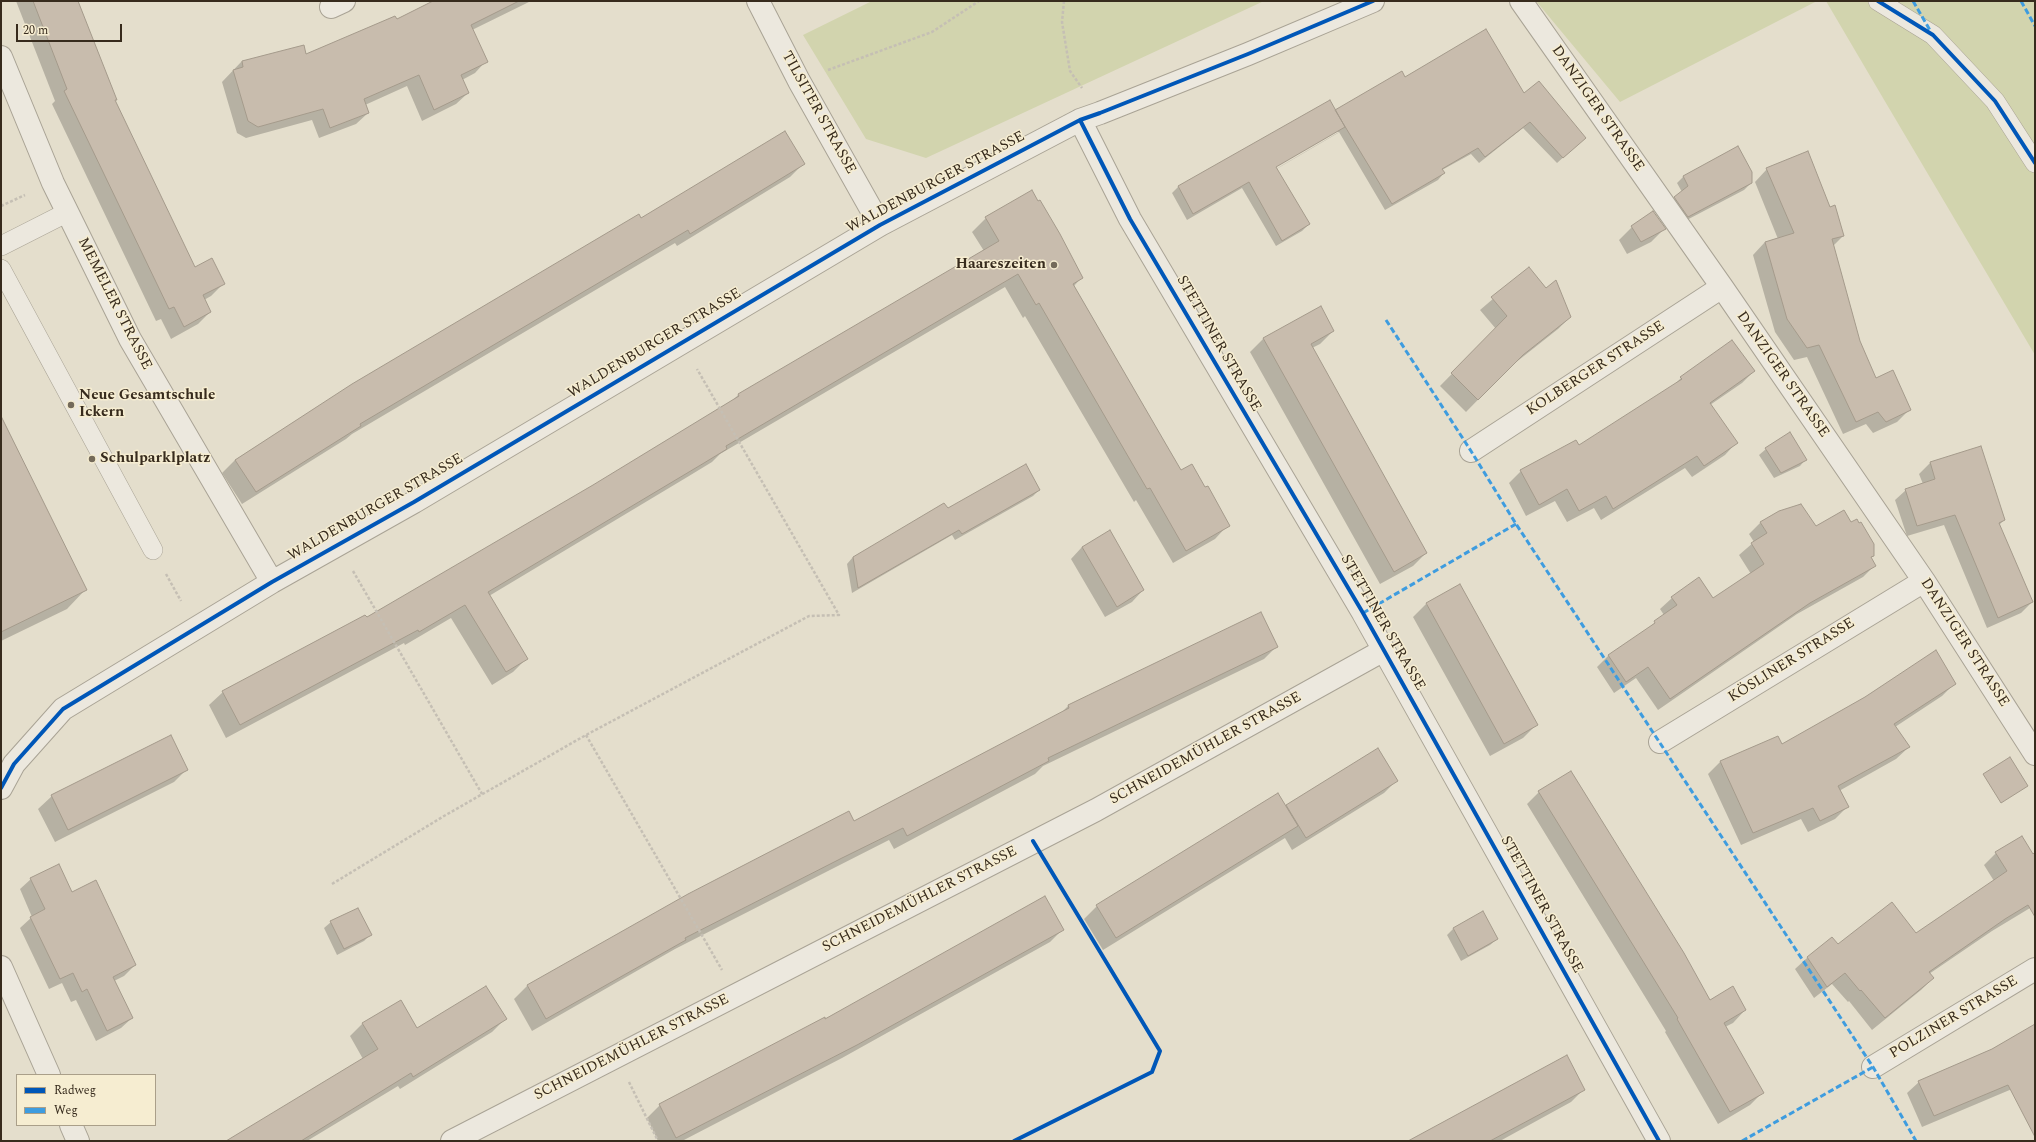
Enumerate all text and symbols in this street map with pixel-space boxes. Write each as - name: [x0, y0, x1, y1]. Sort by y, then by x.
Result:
- scale bar: [18, 16, 124, 42]
- text: 20 m: [23, 21, 48, 40]
- street label: DANZIGER STRASSE: [1547, 43, 1647, 175]
- street label: TILSITER STRASSE: [777, 48, 859, 178]
- street label: WALDENBURGER STRASSE: [844, 128, 1028, 238]
- street label: MEMELER STRASSE: [73, 235, 155, 373]
- place label: Haareszeiten: [955, 256, 1046, 274]
- marker: Haareszeiten: [1049, 260, 1059, 270]
- street label: STETTINER STRASSE: [1172, 273, 1264, 415]
- street label: WALDENBURGER STRASSE: [565, 285, 745, 403]
- street label: DANZIGER STRASSE: [1732, 309, 1832, 441]
- street label: KOLBERGER STRASSE: [1524, 318, 1668, 420]
- place label: Neue Gesamtschule Ickern: [79, 387, 215, 422]
- marker: Neue Gesamtschule Ickern: [66, 400, 76, 410]
- place label: Schulparklplatz: [100, 450, 211, 468]
- street label: WALDENBURGER STRASSE: [285, 450, 467, 566]
- marker: Schulparklplatz: [87, 454, 97, 464]
- street label: STETTINER STRASSE: [1336, 552, 1428, 694]
- street label: DANZIGER STRASSE: [1916, 575, 2012, 711]
- street label: KÖSLINER STRASSE: [1725, 615, 1859, 707]
- street label: SCHNEIDEMÜHLER STRASSE: [1107, 689, 1305, 809]
- street label: STETTINER STRASSE: [1496, 833, 1586, 977]
- street label: SCHNEIDEMÜHLER STRASSE: [820, 843, 1020, 957]
- street label: POLZINER STRASSE: [1887, 973, 2021, 1063]
- street label: SCHNEIDEMÜHLER STRASSE: [532, 991, 732, 1105]
- legend: [16, 1074, 156, 1126]
- text: Radweg: [54, 1081, 96, 1100]
- text: Weg: [54, 1101, 78, 1120]

